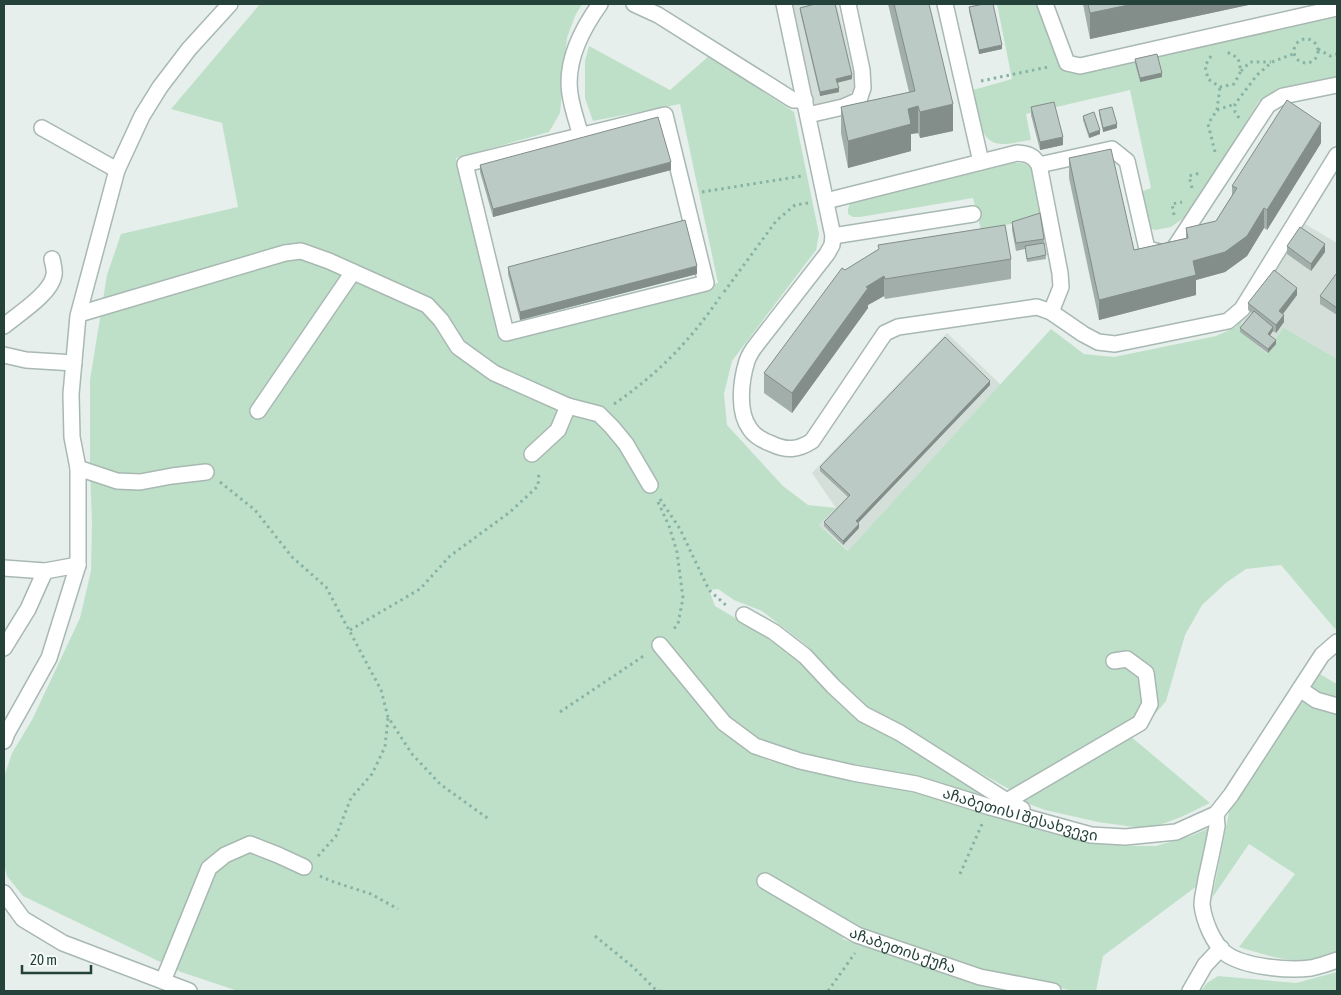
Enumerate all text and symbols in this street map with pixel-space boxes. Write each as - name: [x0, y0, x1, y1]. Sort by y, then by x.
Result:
- street label: აჩაბეთის I შესახვევი: [941, 784, 1098, 843]
- street label: აჩაბეთის ქუჩა: [847, 924, 958, 976]
- scale bar: [22, 942, 91, 974]
- text: 20 m: [30, 951, 57, 968]

